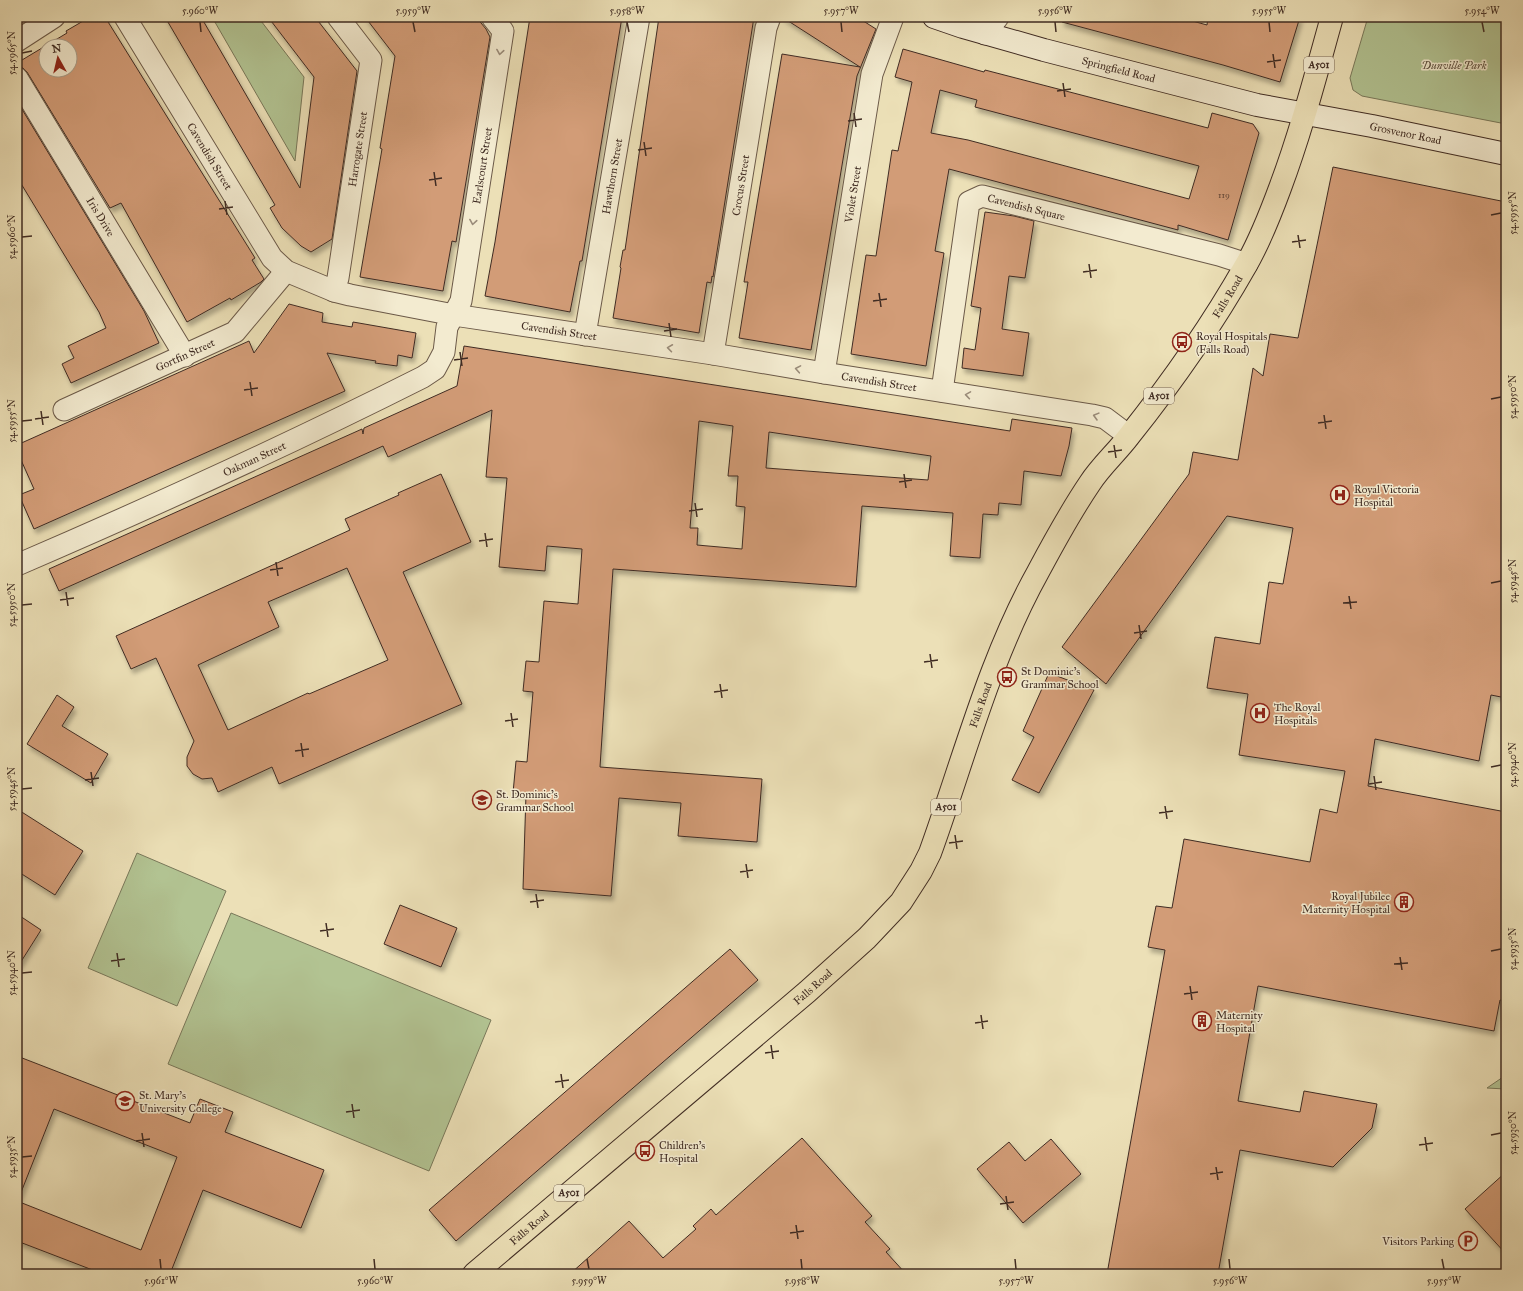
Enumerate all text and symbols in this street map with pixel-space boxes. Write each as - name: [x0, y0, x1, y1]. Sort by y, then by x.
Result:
- text: 5.960°W: [182, 5, 218, 17]
- text: 5.959°W: [396, 5, 431, 17]
- text: 5.958°W: [610, 5, 645, 17]
- text: 5.957°W: [824, 5, 859, 17]
- text: 5.956°W: [1038, 5, 1073, 17]
- text: 5.955°W: [1252, 5, 1287, 17]
- text: 5.954°W: [1465, 5, 1500, 17]
- text: 54.5965°N: [6, 30, 18, 75]
- north arrow: [38, 38, 78, 78]
- text: N: [51, 41, 63, 56]
- one-way arrow: [496, 49, 505, 55]
- street label: Springfield Road: [1081, 54, 1157, 85]
- road number: A501: [1304, 57, 1334, 73]
- park label: Dunville Park: [1421, 59, 1487, 72]
- street label: Harrogate Street: [345, 110, 370, 188]
- street label: Grosvenor Road: [1368, 119, 1443, 147]
- street label: Cavendish Street: [184, 120, 235, 192]
- street label: Earlscourt Street: [470, 126, 494, 205]
- street label: Hawthorn Street: [599, 137, 625, 215]
- street label: Crocus Street: [729, 154, 752, 217]
- street label: Violet Street: [842, 165, 864, 225]
- house number: 119: [1218, 189, 1230, 200]
- street label: Cavendish Square: [986, 191, 1067, 223]
- text: 54.5955°N: [1507, 191, 1519, 235]
- street label: Iris Drive: [84, 195, 118, 239]
- text: 54.5960°N: [6, 214, 18, 260]
- one-way arrow: [470, 219, 478, 225]
- street label: Falls Road: [1209, 273, 1245, 320]
- street label: Cavendish Street: [520, 319, 598, 343]
- place label: Royal Hospitals (Falls Road): [1196, 330, 1267, 356]
- bus stop icon: Royal Hospitals (Falls Road): [1171, 331, 1193, 353]
- street label: Gortfin Street: [153, 336, 217, 374]
- one-way arrow: [667, 344, 673, 353]
- one-way arrow: [795, 365, 801, 374]
- street label: Cavendish Street: [840, 369, 918, 394]
- text: 54.5950°N: [1507, 374, 1519, 419]
- road number: A501: [1144, 388, 1174, 404]
- one-way arrow: [965, 391, 971, 400]
- text: 54.5955°N: [6, 399, 18, 443]
- one-way arrow: [1093, 412, 1100, 421]
- street label: Oakman Street: [221, 438, 288, 479]
- place label: Royal Victoria Hospital: [1354, 483, 1419, 509]
- hospital icon: Royal Victoria Hospital: [1329, 484, 1351, 506]
- text: 54.5945°N: [1507, 558, 1519, 603]
- text: 54.5950°N: [6, 582, 18, 627]
- place label: St Dominic's Grammar School: [1021, 665, 1099, 691]
- bus stop icon: St Dominic's Grammar School: [996, 666, 1018, 688]
- street label: Falls Road: [966, 680, 995, 729]
- place label: The Royal Hospitals: [1274, 701, 1321, 727]
- hospital icon: The Royal Hospitals: [1249, 702, 1271, 724]
- text: 54.5940°N: [1507, 742, 1519, 788]
- text: 54.5945°N: [6, 766, 18, 811]
- place label: St. Dominic's Grammar School: [496, 788, 574, 814]
- school or university icon: St. Dominic's Grammar School: [471, 789, 493, 811]
- road number: A501: [931, 799, 961, 815]
- place label: Royal Jubilee Maternity Hospital: [1302, 890, 1390, 916]
- building icon: Royal Jubilee Maternity Hospital: [1393, 891, 1415, 913]
- text: 54.5935°N: [1507, 927, 1519, 970]
- text: 54.5940°N: [6, 950, 18, 996]
- street label: Falls Road: [791, 966, 835, 1007]
- place label: Maternity Hospital: [1216, 1009, 1263, 1035]
- building icon: Maternity Hospital: [1191, 1010, 1213, 1032]
- place label: St. Mary's University College: [139, 1089, 222, 1115]
- school or university icon: St. Mary's University College: [114, 1090, 136, 1112]
- text: 54.5930°N: [1507, 1110, 1519, 1155]
- text: 54.5935°N: [6, 1135, 18, 1178]
- place label: Children's Hospital: [659, 1139, 705, 1165]
- bus stop icon: Children's Hospital: [634, 1140, 656, 1162]
- road number: A501: [554, 1185, 584, 1201]
- street label: Falls Road: [507, 1207, 552, 1248]
- parking icon: Visitors Parking: [1457, 1230, 1479, 1252]
- place label: Visitors Parking: [1381, 1235, 1455, 1248]
- text: 5.961°W: [144, 1275, 178, 1287]
- text: 5.960°W: [357, 1275, 393, 1287]
- text: 5.959°W: [572, 1275, 607, 1287]
- text: 5.958°W: [785, 1275, 820, 1287]
- text: 5.957°W: [999, 1275, 1034, 1287]
- text: 5.956°W: [1213, 1275, 1248, 1287]
- text: 5.955°W: [1427, 1275, 1462, 1287]

